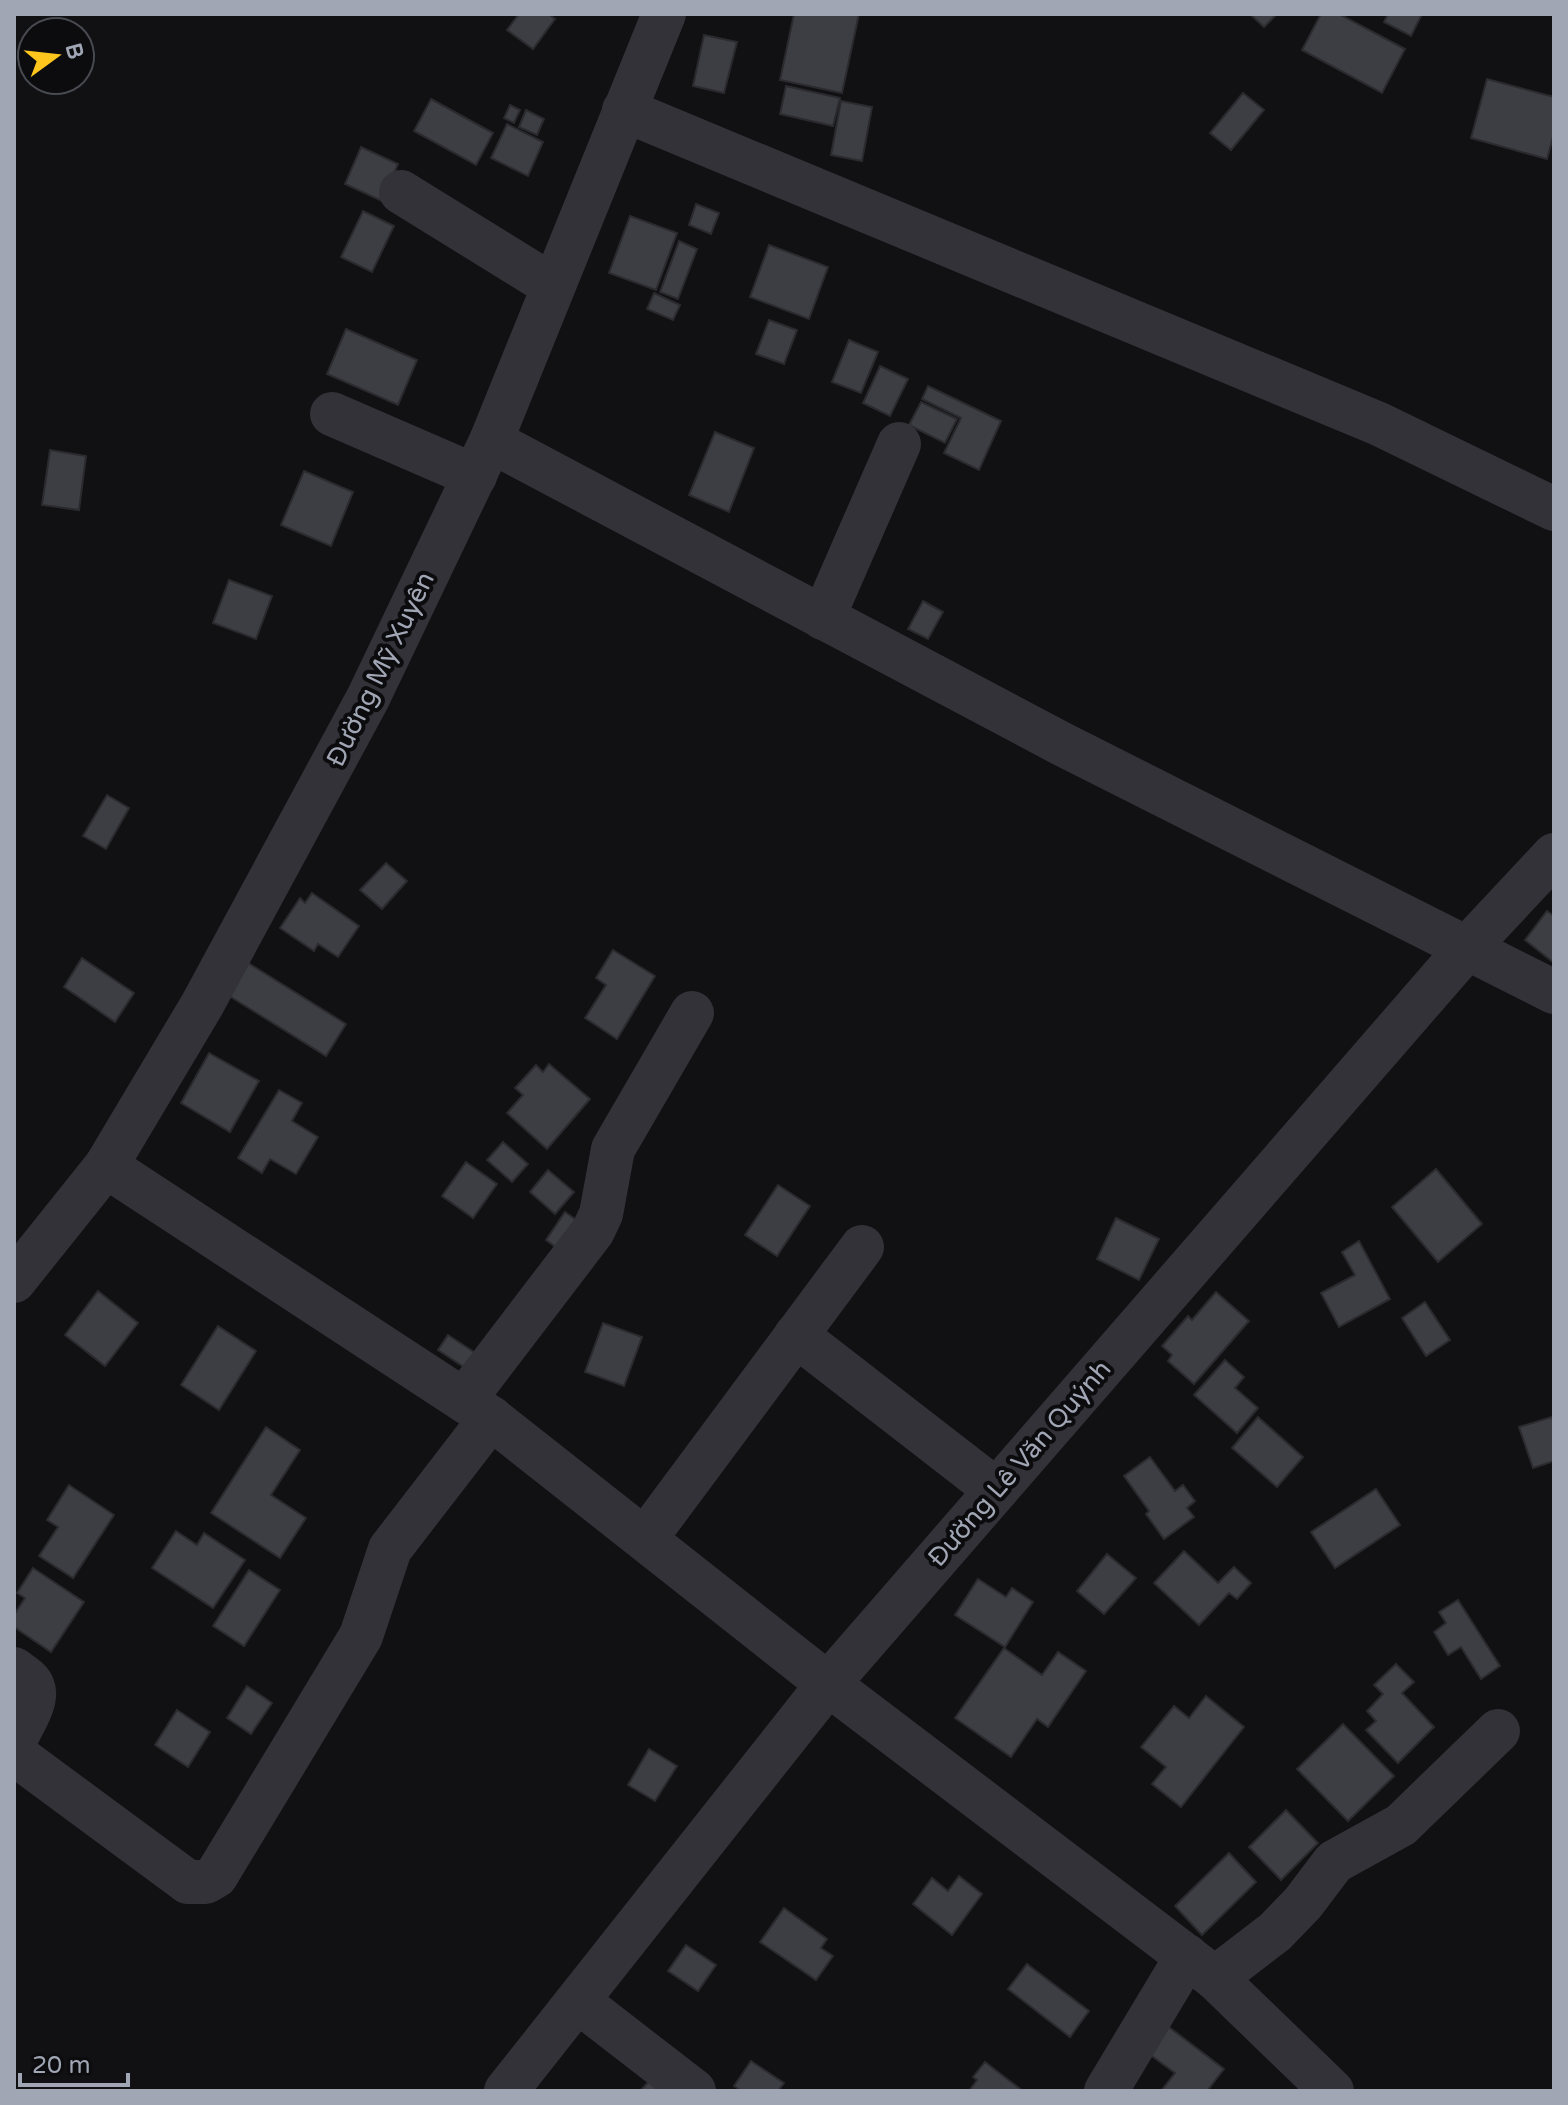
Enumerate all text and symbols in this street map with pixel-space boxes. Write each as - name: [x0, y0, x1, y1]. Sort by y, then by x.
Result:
- north arrow: [16, 16, 96, 96]
- text: B: [60, 40, 89, 62]
- street label: Đường Mỹ Xuyên: [320, 567, 441, 772]
- street label: Đường Lê Văn Quýnh: [921, 1354, 1117, 1573]
- scale bar: [20, 2037, 128, 2087]
- text: 20 m: [32, 2051, 90, 2080]

